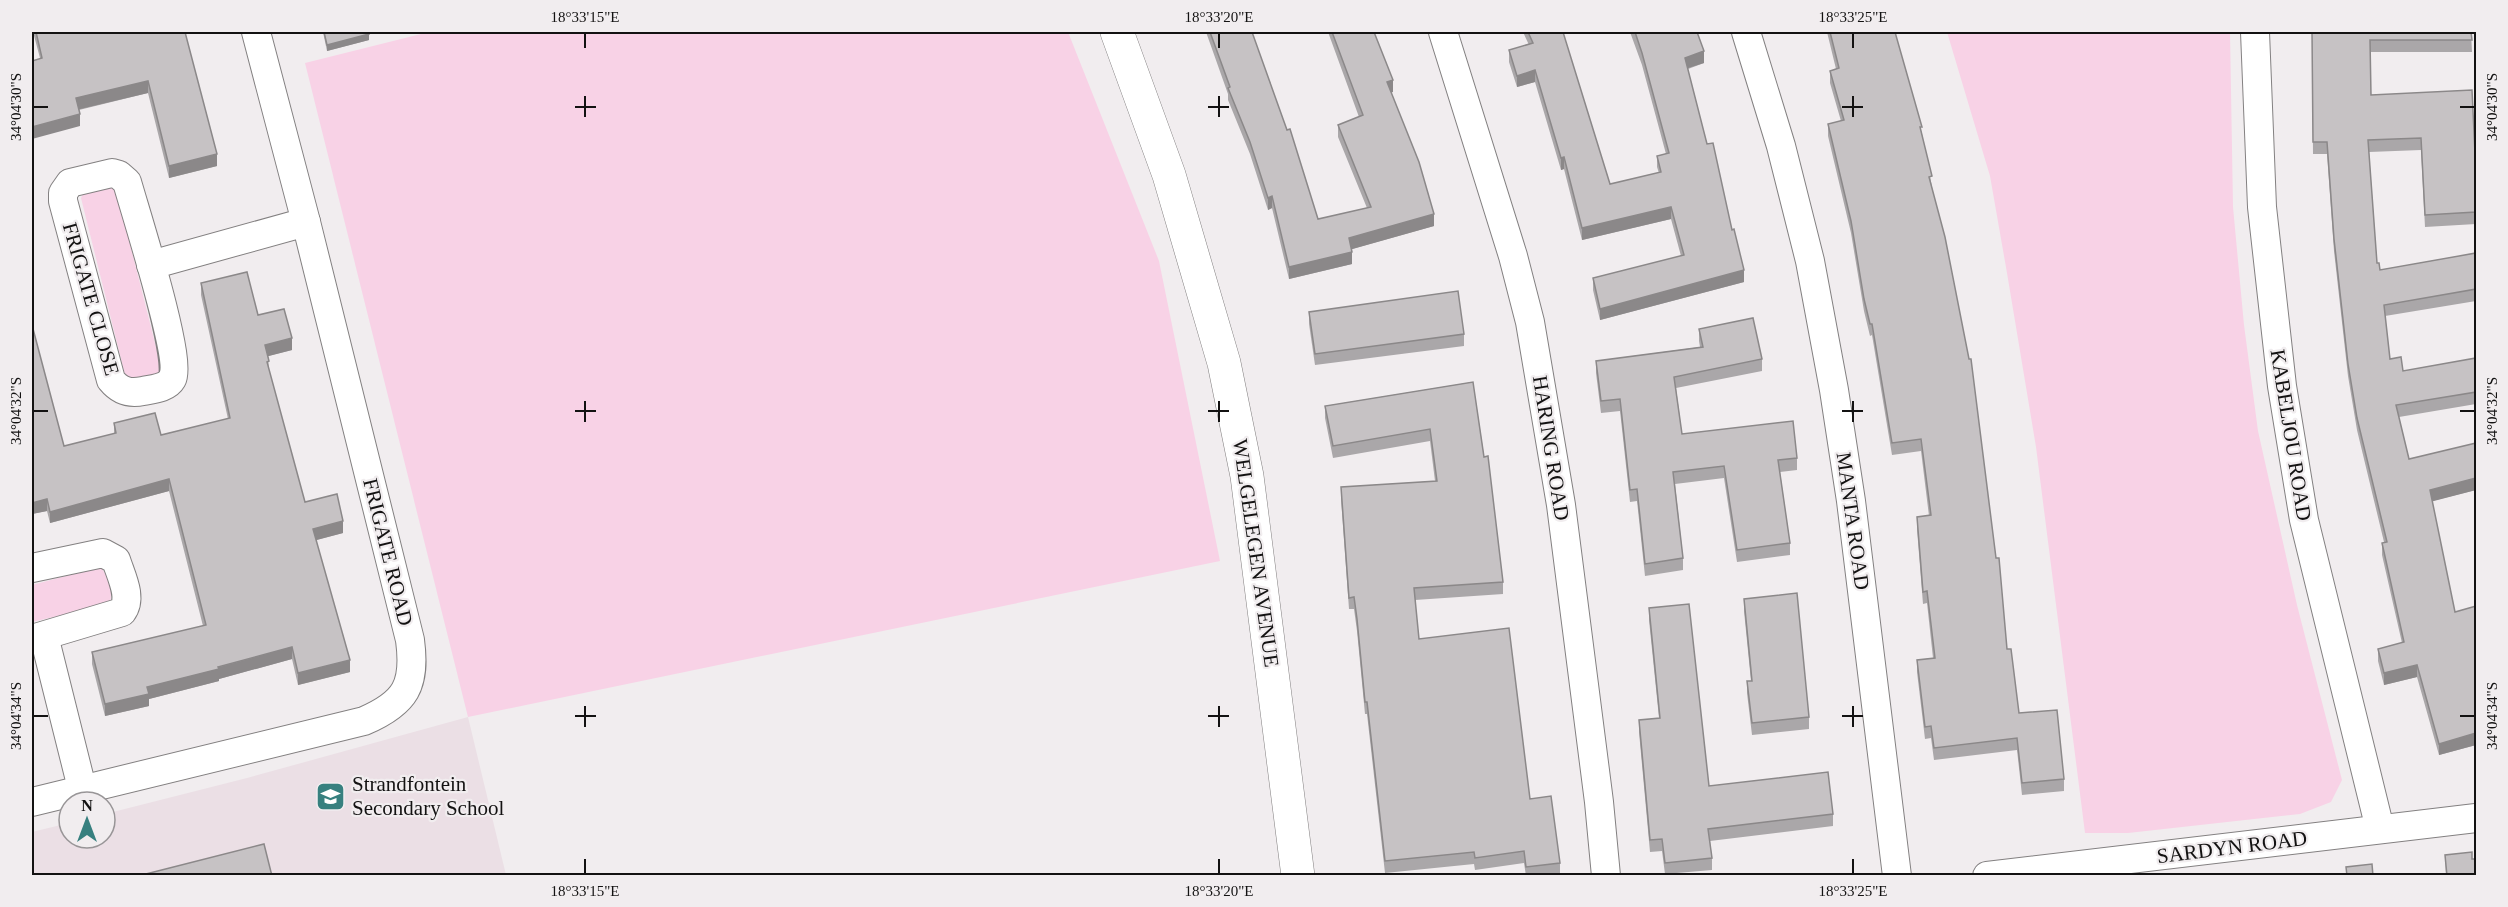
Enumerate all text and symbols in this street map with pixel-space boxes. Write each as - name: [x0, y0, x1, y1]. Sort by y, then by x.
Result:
- text: 18°33'15"E: [551, 9, 620, 25]
- text: 18°33'20"E: [1185, 9, 1254, 25]
- text: 18°33'25"E: [1819, 9, 1888, 25]
- text: 34°04'30"S: [8, 73, 24, 141]
- text: 34°04'30"S: [2484, 73, 2500, 141]
- street label: FRIGATE CLOSE: [58, 220, 124, 378]
- street label: KABELJOU ROAD: [2266, 348, 2316, 522]
- street label: HARING ROAD: [1528, 374, 1574, 522]
- text: 34°04'32"S: [8, 377, 24, 445]
- text: 34°04'32"S: [2484, 377, 2500, 445]
- street label: WELGELEGEN AVENUE: [1228, 437, 1284, 669]
- street label: MANTA ROAD: [1831, 451, 1875, 591]
- street label: FRIGATE ROAD: [358, 476, 418, 628]
- text: 34°04'34"S: [8, 682, 24, 750]
- text: 34°04'34"S: [2484, 682, 2500, 750]
- place label: Strandfontein Secondary School: [352, 772, 504, 820]
- school or university icon: Strandfontein Secondary School: [315, 780, 347, 812]
- north arrow: [57, 790, 117, 850]
- text: N: [81, 797, 93, 814]
- street label: SARDYN ROAD: [2156, 826, 2308, 868]
- text: 18°33'15"E: [551, 883, 620, 899]
- text: 18°33'20"E: [1185, 883, 1254, 899]
- text: 18°33'25"E: [1819, 883, 1888, 899]

